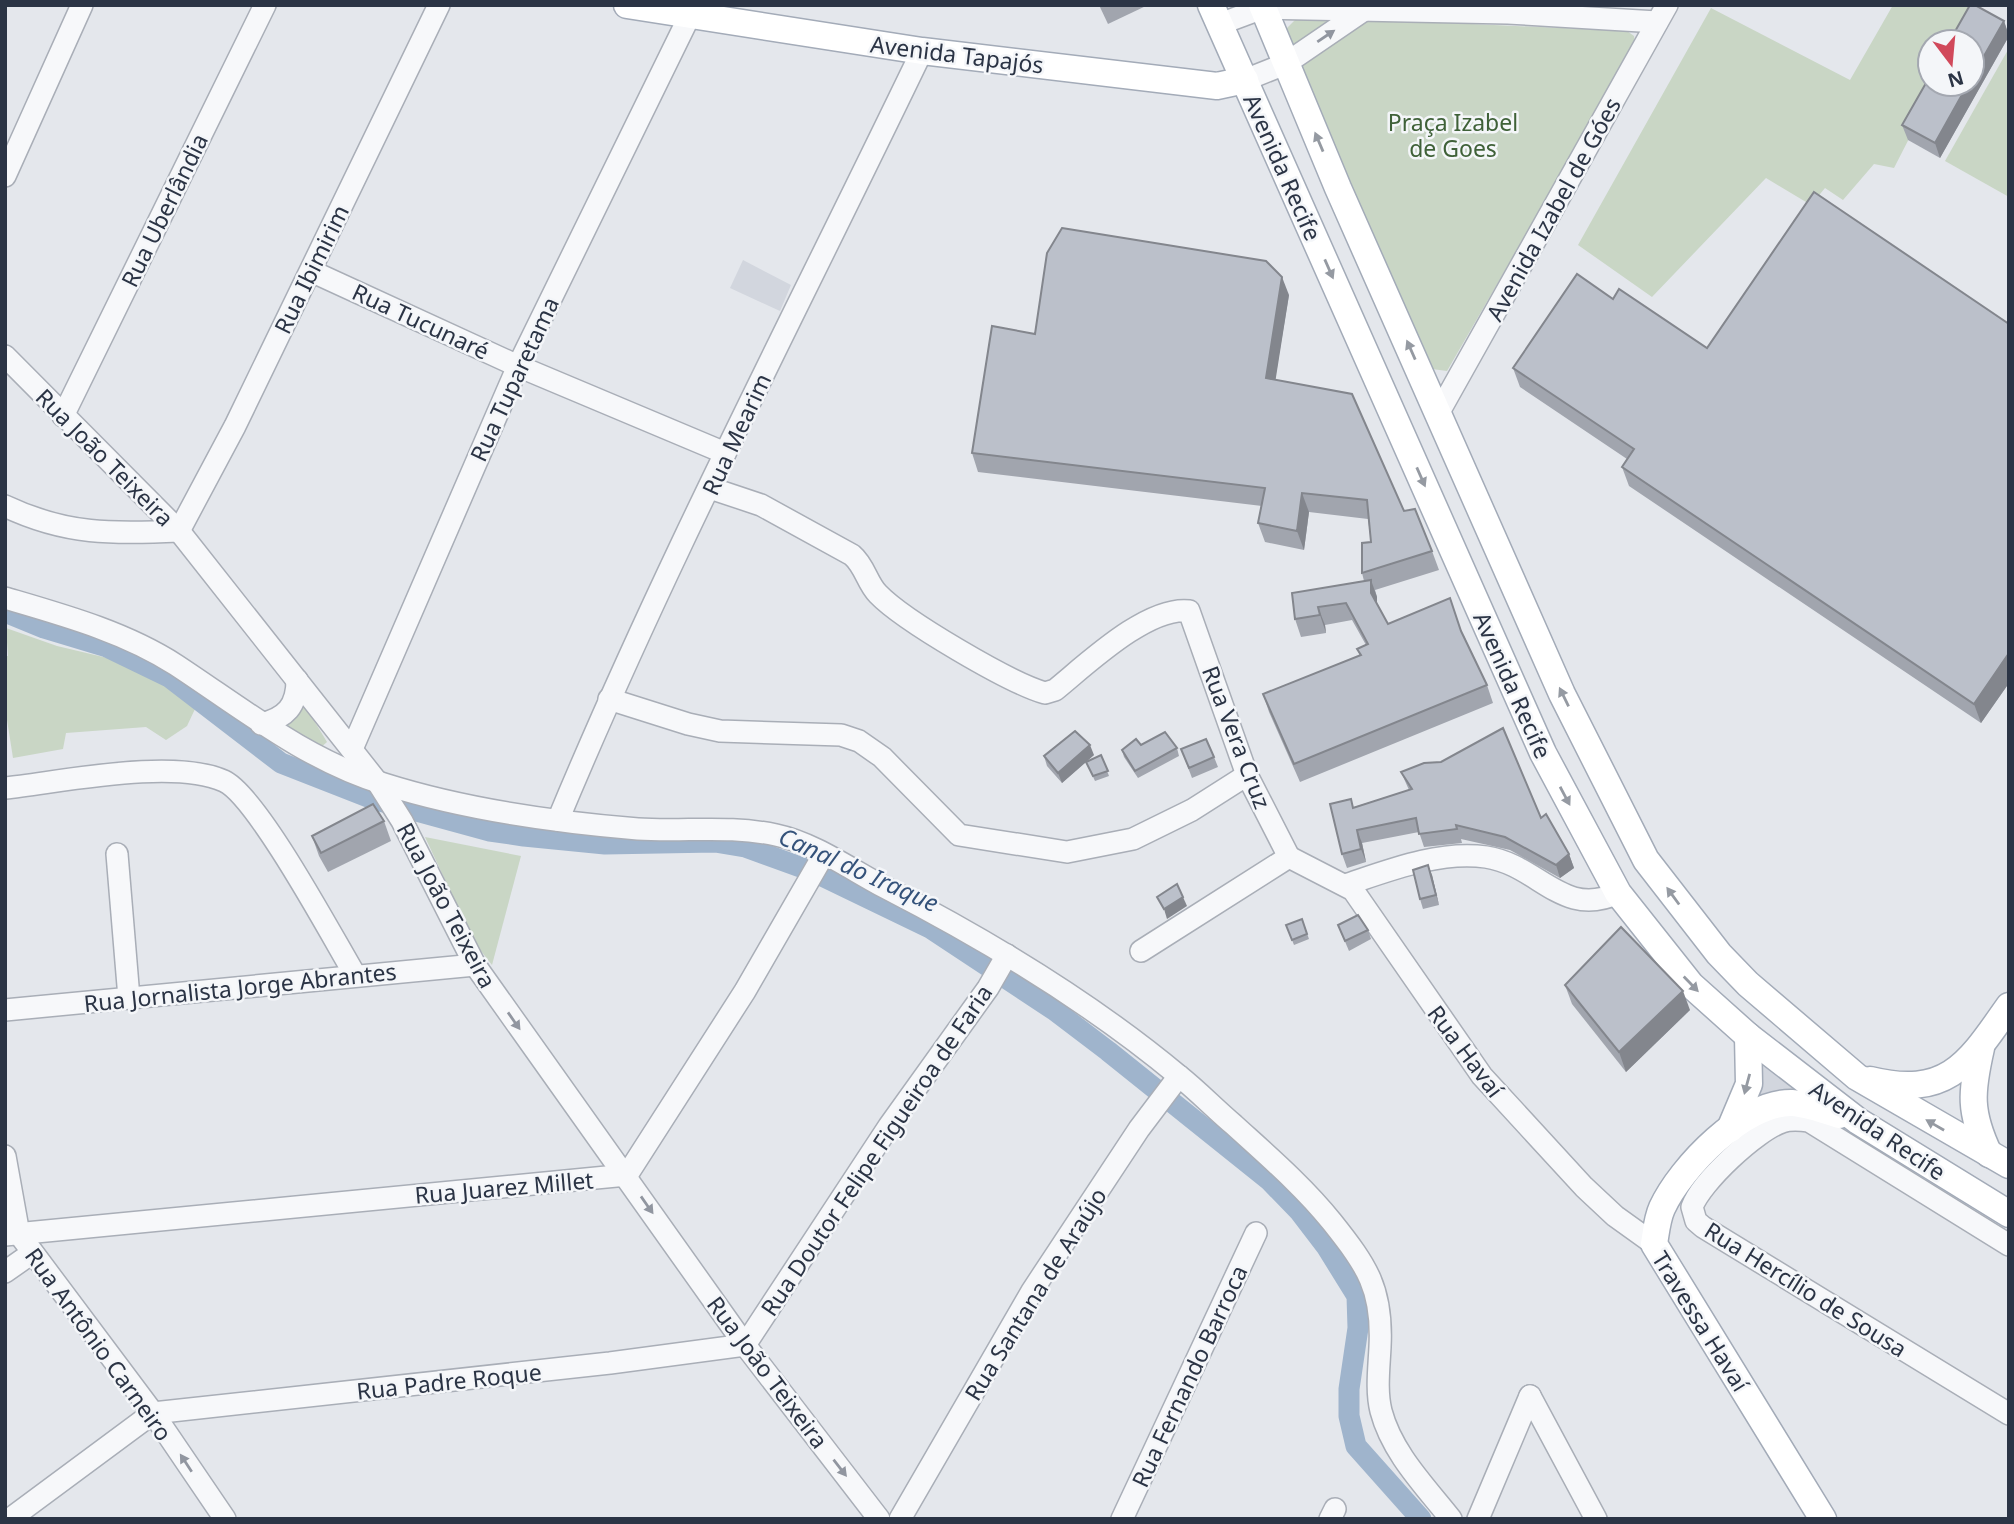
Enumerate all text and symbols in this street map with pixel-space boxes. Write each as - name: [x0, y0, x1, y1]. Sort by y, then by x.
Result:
- street label: Avenida Tapajós: [869, 27, 1045, 81]
- north arrow: [1916, 28, 1986, 98]
- one-way arrow: [1317, 29, 1335, 43]
- text: N: [1945, 65, 1967, 94]
- street label: Avenida Recife: [1236, 88, 1330, 246]
- street label: Avenida Izabel de Góes: [1478, 92, 1628, 326]
- park label: Praça Izabel de Goes: [1388, 106, 1518, 164]
- street label: Rua Uberlândia: [113, 128, 215, 292]
- one-way arrow: [1313, 131, 1324, 152]
- street label: Rua Ibimirim: [266, 199, 356, 339]
- one-way arrow: [1323, 259, 1335, 279]
- street label: Rua Tucunaré: [347, 275, 495, 367]
- street label: Rua Tuparetama: [462, 292, 566, 466]
- one-way arrow: [1405, 340, 1417, 360]
- street label: Rua Mearim: [694, 368, 778, 500]
- street label: Rua João Teixeira: [29, 381, 181, 533]
- one-way arrow: [1415, 467, 1427, 487]
- street label: Avenida Recife: [1466, 606, 1560, 764]
- street label: Rua Vera Cruz: [1195, 661, 1279, 813]
- one-way arrow: [1558, 687, 1569, 707]
- one-way arrow: [1559, 786, 1571, 806]
- street label: Rua João Teixeira: [390, 817, 504, 993]
- water label: Canal do Iraque: [774, 819, 944, 919]
- one-way arrow: [1666, 887, 1680, 906]
- street label: Rua Jornalista Jorge Abrantes: [82, 955, 398, 1019]
- one-way arrow: [1682, 975, 1698, 992]
- street label: Rua Doutor Felipe Figueiroa de Faria: [753, 978, 999, 1322]
- street label: Rua Havaí: [1421, 998, 1512, 1105]
- one-way arrow: [507, 1012, 521, 1030]
- street label: Avenida Recife: [1804, 1073, 1952, 1187]
- one-way arrow: [1742, 1074, 1752, 1095]
- one-way arrow: [1925, 1118, 1944, 1131]
- street label: Rua Juarez Millet: [413, 1163, 595, 1211]
- street label: Rua Santana de Araújo: [956, 1182, 1114, 1406]
- one-way arrow: [640, 1196, 654, 1214]
- street label: Rua Hercílio de Sousa: [1699, 1214, 1913, 1364]
- street label: Rua Antônio Carneiro: [18, 1241, 180, 1447]
- street label: Travessa Havaí: [1645, 1245, 1757, 1398]
- street label: Rua Fernando Barroca: [1123, 1260, 1255, 1492]
- street label: Rua João Teixeira: [700, 1289, 836, 1455]
- street label: Rua Padre Roque: [355, 1355, 543, 1407]
- one-way arrow: [180, 1453, 193, 1472]
- one-way arrow: [832, 1459, 846, 1477]

